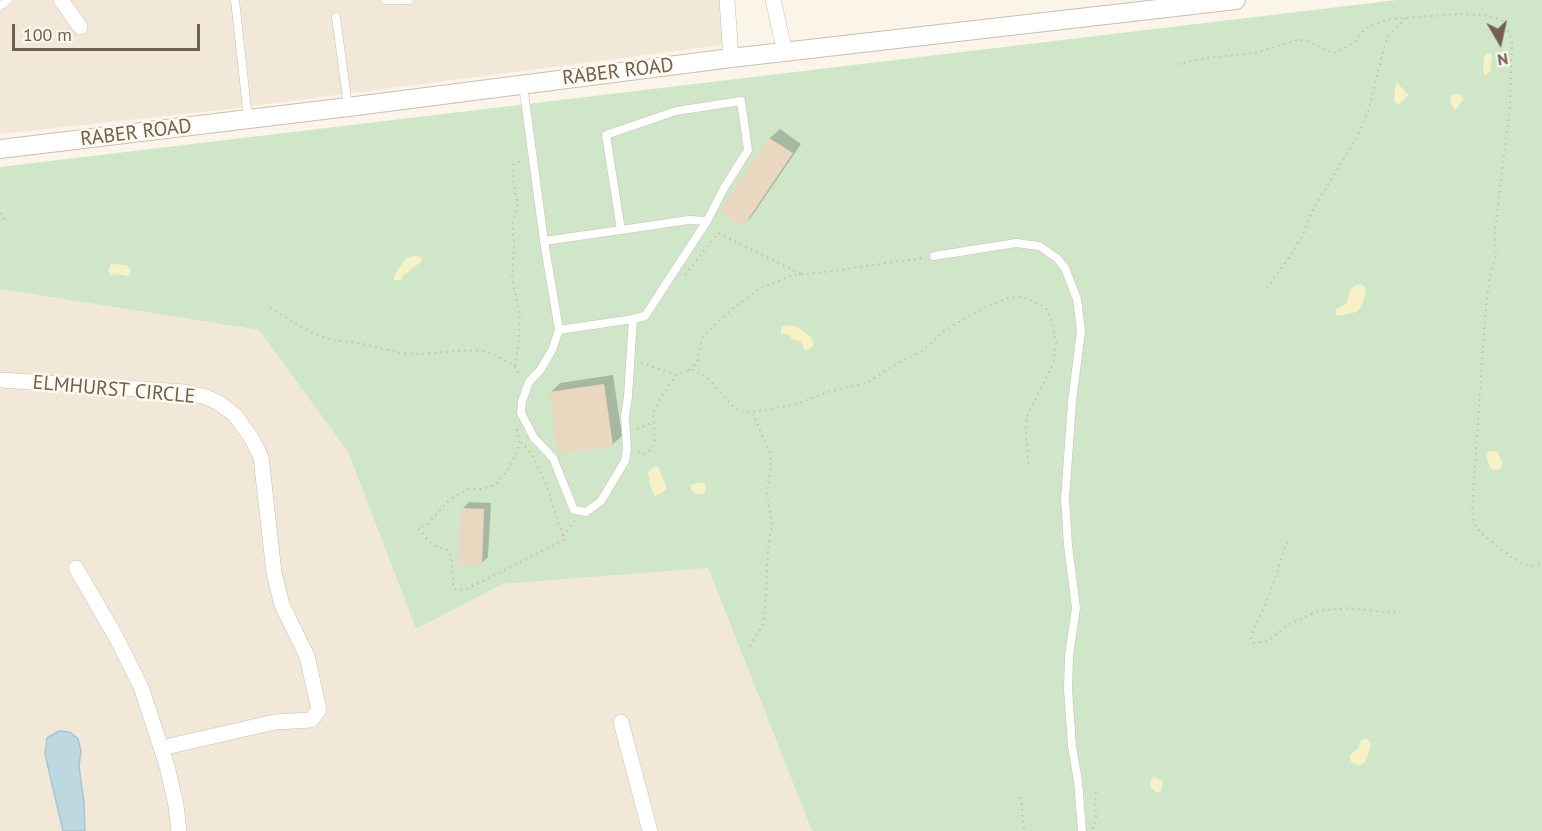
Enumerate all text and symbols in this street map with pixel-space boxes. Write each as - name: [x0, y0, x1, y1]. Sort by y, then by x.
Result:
- scale bar: [15, 12, 202, 50]
- north arrow: [1470, 12, 1530, 72]
- text: 100 m: [23, 23, 72, 46]
- text: N: [1496, 49, 1510, 70]
- street label: RABER ROAD: [561, 53, 675, 91]
- street label: RABER ROAD: [79, 114, 193, 152]
- street label: ELMHURST CIRCLE: [32, 371, 196, 409]

